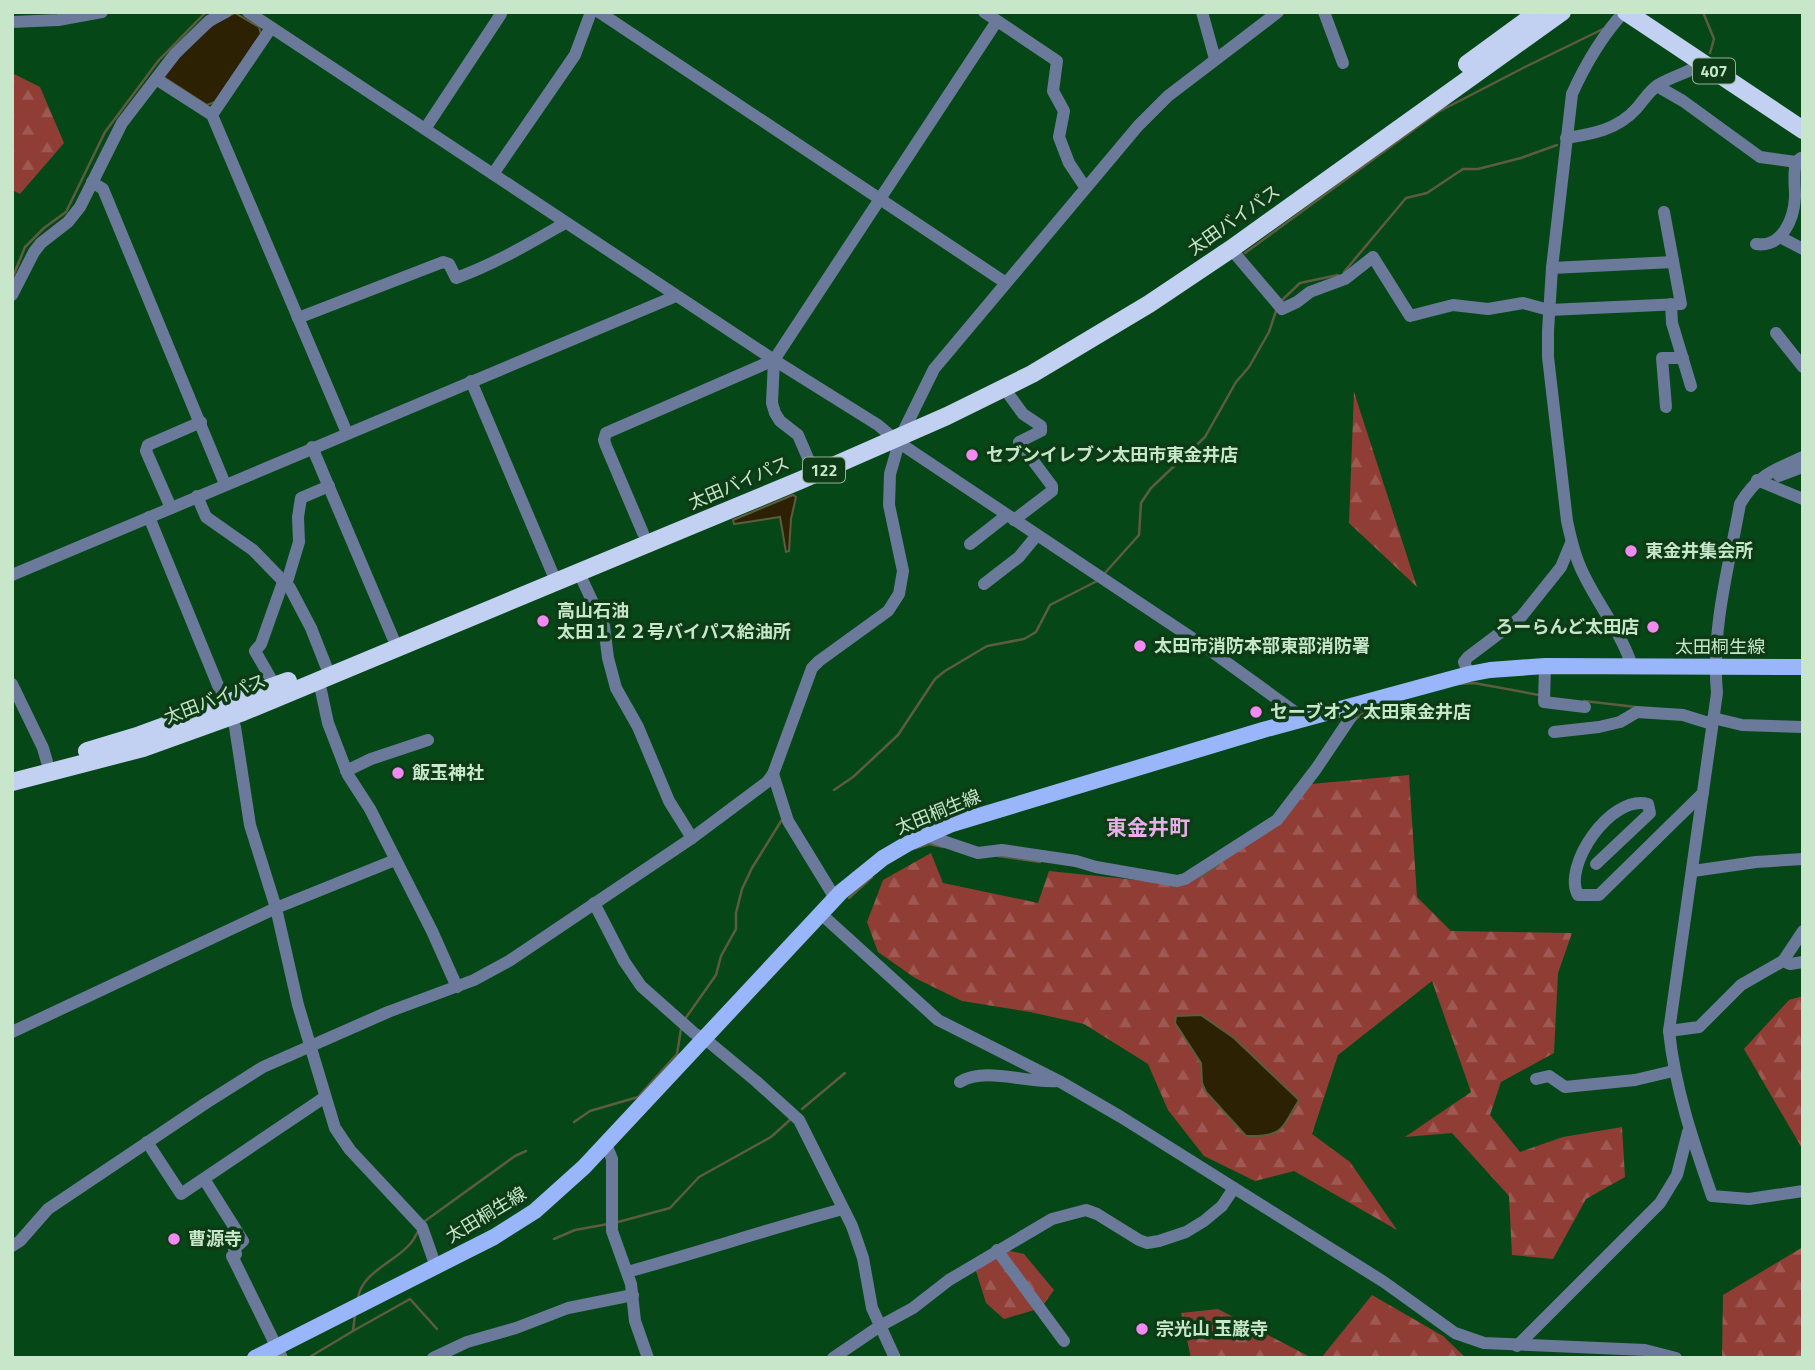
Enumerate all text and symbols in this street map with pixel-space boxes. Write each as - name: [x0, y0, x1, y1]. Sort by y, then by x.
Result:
- road number: 407: [1693, 58, 1735, 83]
- street label: 太田バイパス: [1182, 178, 1286, 262]
- place label: セブンイレブン太田市東金井店: [986, 441, 1238, 468]
- marker: セブンイレブン太田市東金井店: [964, 447, 980, 463]
- street label: 太田バイパス: [684, 449, 794, 516]
- road number: 122: [803, 457, 845, 482]
- place label: 東金井集会所: [1645, 537, 1753, 564]
- marker: 東金井集会所: [1623, 543, 1639, 559]
- place label: 高山石油 太田１２２号バイパス給油所: [557, 597, 791, 645]
- marker: 高山石油 太田１２２号バイパス給油所: [535, 613, 551, 629]
- place label: ろーらんど太田店: [1496, 613, 1639, 640]
- marker: ろーらんど太田店: [1645, 619, 1661, 635]
- place label: 太田市消防本部東部消防署: [1154, 632, 1370, 659]
- street label: 太田桐生線: [1675, 633, 1765, 660]
- marker: 太田市消防本部東部消防署: [1132, 638, 1148, 654]
- street label: 太田バイパス: [160, 667, 270, 730]
- place label: セーブオン 太田東金井店: [1270, 698, 1471, 725]
- marker: セーブオン 太田東金井店: [1248, 704, 1264, 720]
- place label: 飯玉神社: [412, 759, 484, 786]
- marker: 飯玉神社: [390, 765, 406, 781]
- street label: 太田桐生線: [891, 782, 985, 841]
- district label: 東金井町: [1106, 811, 1190, 843]
- street label: 太田桐生線: [440, 1180, 531, 1249]
- place label: 曹源寺: [188, 1225, 242, 1252]
- marker: 曹源寺: [166, 1231, 182, 1247]
- place label: 宗光山 玉巌寺: [1156, 1315, 1268, 1342]
- marker: 宗光山 玉巌寺: [1134, 1321, 1150, 1337]

